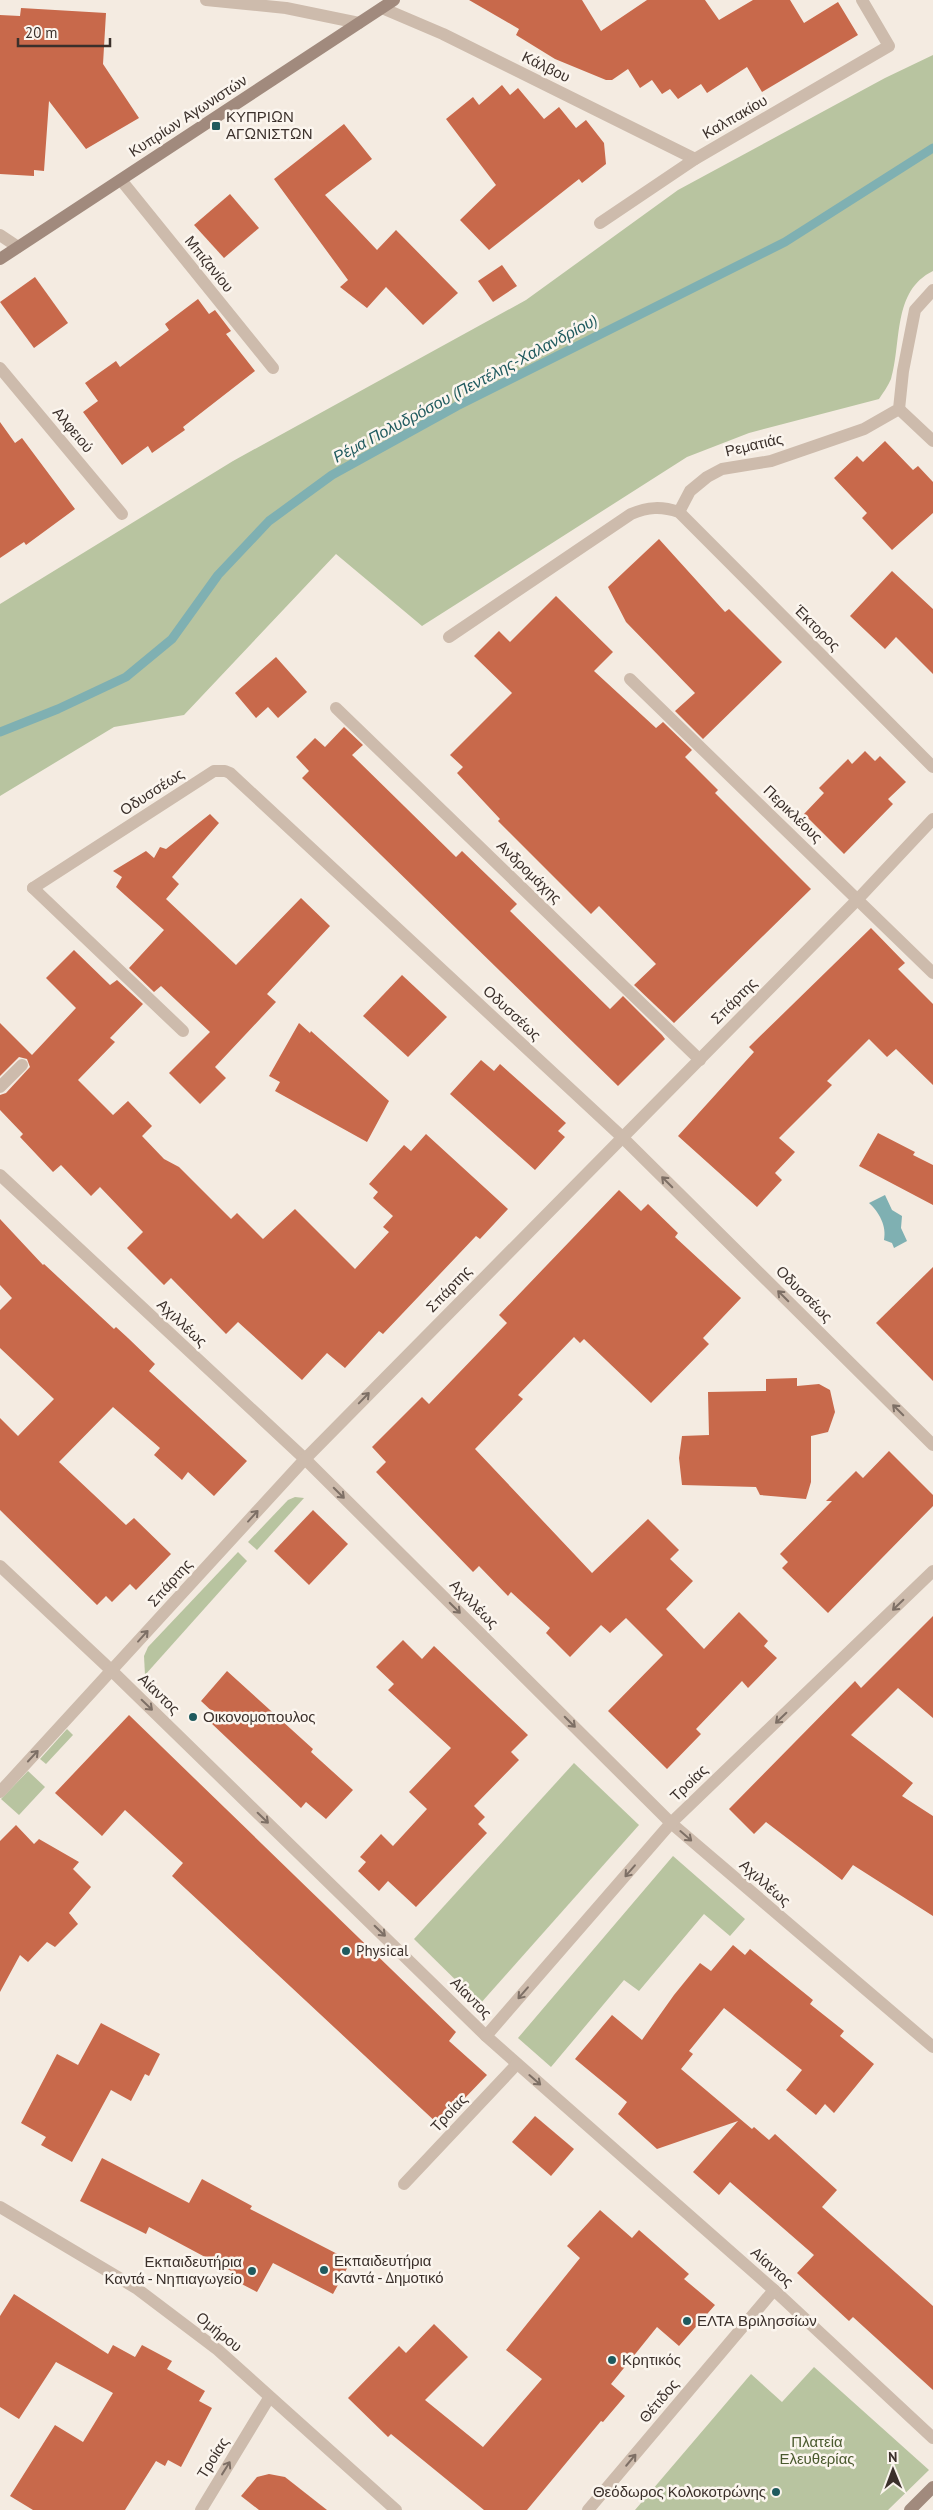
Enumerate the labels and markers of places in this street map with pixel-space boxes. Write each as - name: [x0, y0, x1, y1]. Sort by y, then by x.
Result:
- place label: ΚΥΠΡΙΩΝ ΑΓΩΝΙΣΤΩΝ: [226, 107, 313, 143]
- marker: ΚΥΠΡΙΩΝ ΑΓΩΝΙΣΤΩΝ: [210, 120, 222, 132]
- place label: Οικονομοπουλος: [203, 1707, 315, 1726]
- marker: Οικονομοπουλος: [187, 1711, 199, 1723]
- place label: Physical: [356, 1941, 409, 1960]
- marker: Physical: [340, 1945, 352, 1957]
- place label: Εκπαιδευτήρια Καντά - Δημοτικό: [334, 2251, 444, 2287]
- place label: Εκπαιδευτήρια Καντά - Νηπιαγωγείο: [104, 2252, 242, 2288]
- marker: Εκπαιδευτήρια Καντά - Δημοτικό: [318, 2264, 330, 2276]
- marker: Εκπαιδευτήρια Καντά - Νηπιαγωγείο: [246, 2265, 258, 2277]
- place label: ΕΛΤΑ Βριλησσίων: [697, 2311, 817, 2330]
- marker: ΕΛΤΑ Βριλησσίων: [681, 2315, 693, 2327]
- place label: Κρητικός: [622, 2350, 681, 2369]
- marker: Κρητικός: [606, 2354, 618, 2366]
- place label: Θεόδωρος Κολοκοτρώνης: [593, 2482, 766, 2501]
- marker: Θεόδωρος Κολοκοτρώνης: [770, 2486, 782, 2498]

